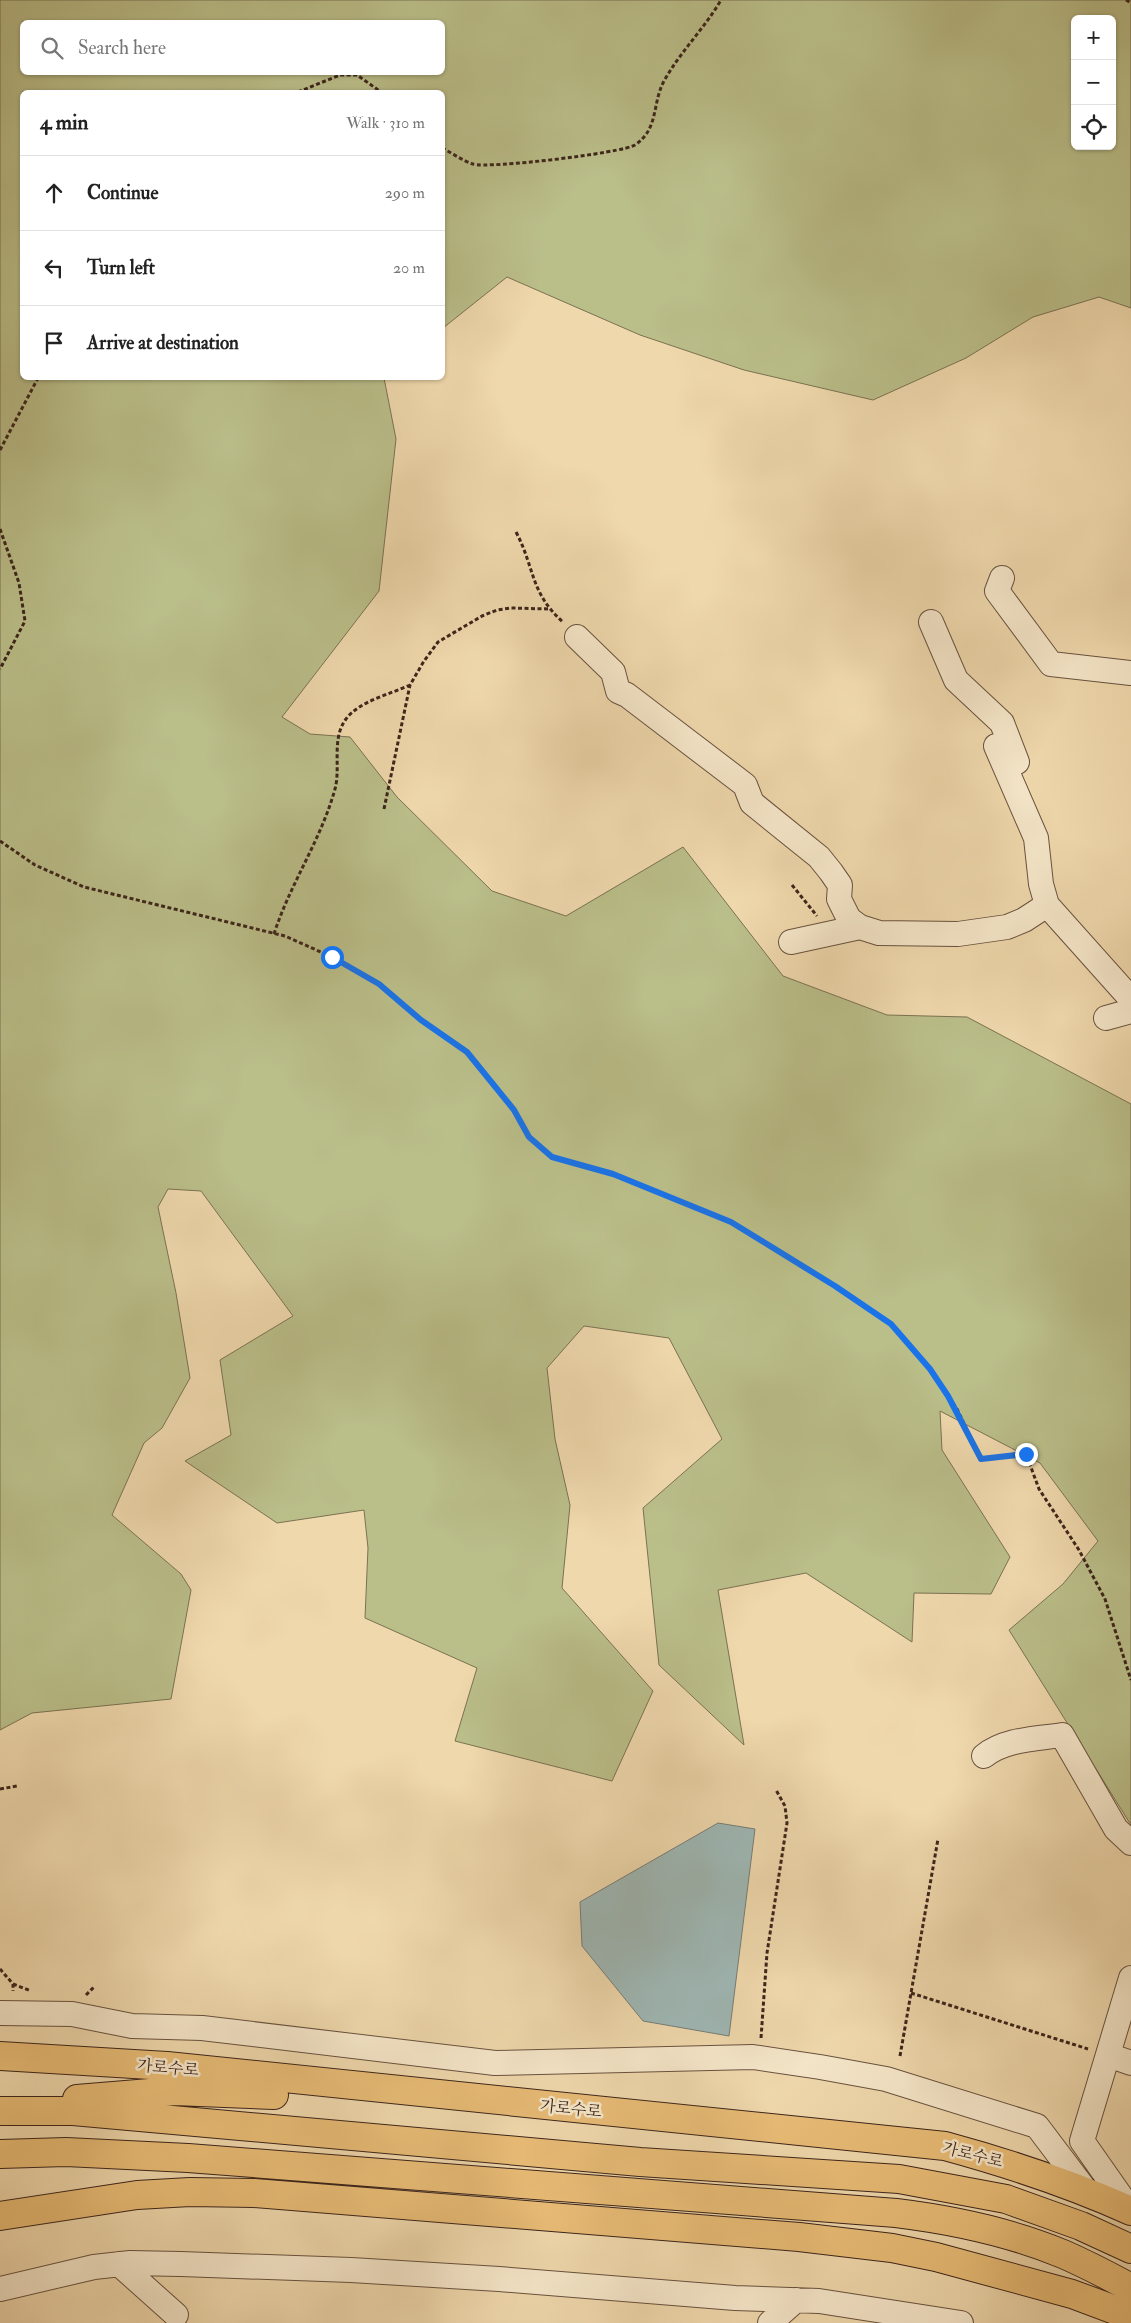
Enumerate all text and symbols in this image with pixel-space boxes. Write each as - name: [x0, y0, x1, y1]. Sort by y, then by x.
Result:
- map controls: [1071, 15, 1116, 150]
- button: +: [1071, 15, 1116, 60]
- search box: [20, 20, 445, 75]
- icon: search: [38, 34, 66, 62]
- text: Search here: [78, 36, 166, 60]
- button: −: [1071, 60, 1116, 105]
- button: locate: [1071, 105, 1116, 150]
- text: 4 min: [40, 109, 88, 136]
- text: Walk · 310 m: [346, 113, 425, 133]
- icon: ahead: [40, 179, 68, 207]
- text: Continue: [87, 181, 158, 205]
- text: 290 m: [385, 183, 425, 203]
- icon: left: [40, 254, 68, 282]
- text: Turn left: [87, 256, 155, 280]
- text: 20 m: [393, 258, 425, 278]
- icon: arrive: [40, 329, 68, 357]
- text: Arrive at destination: [87, 331, 239, 355]
- route start: [321, 946, 344, 969]
- route end: [1015, 1443, 1038, 1466]
- street label: 가로수로: [136, 2055, 200, 2081]
- street label: 가로수로: [539, 2096, 603, 2122]
- street label: 가로수로: [940, 2138, 1006, 2172]

